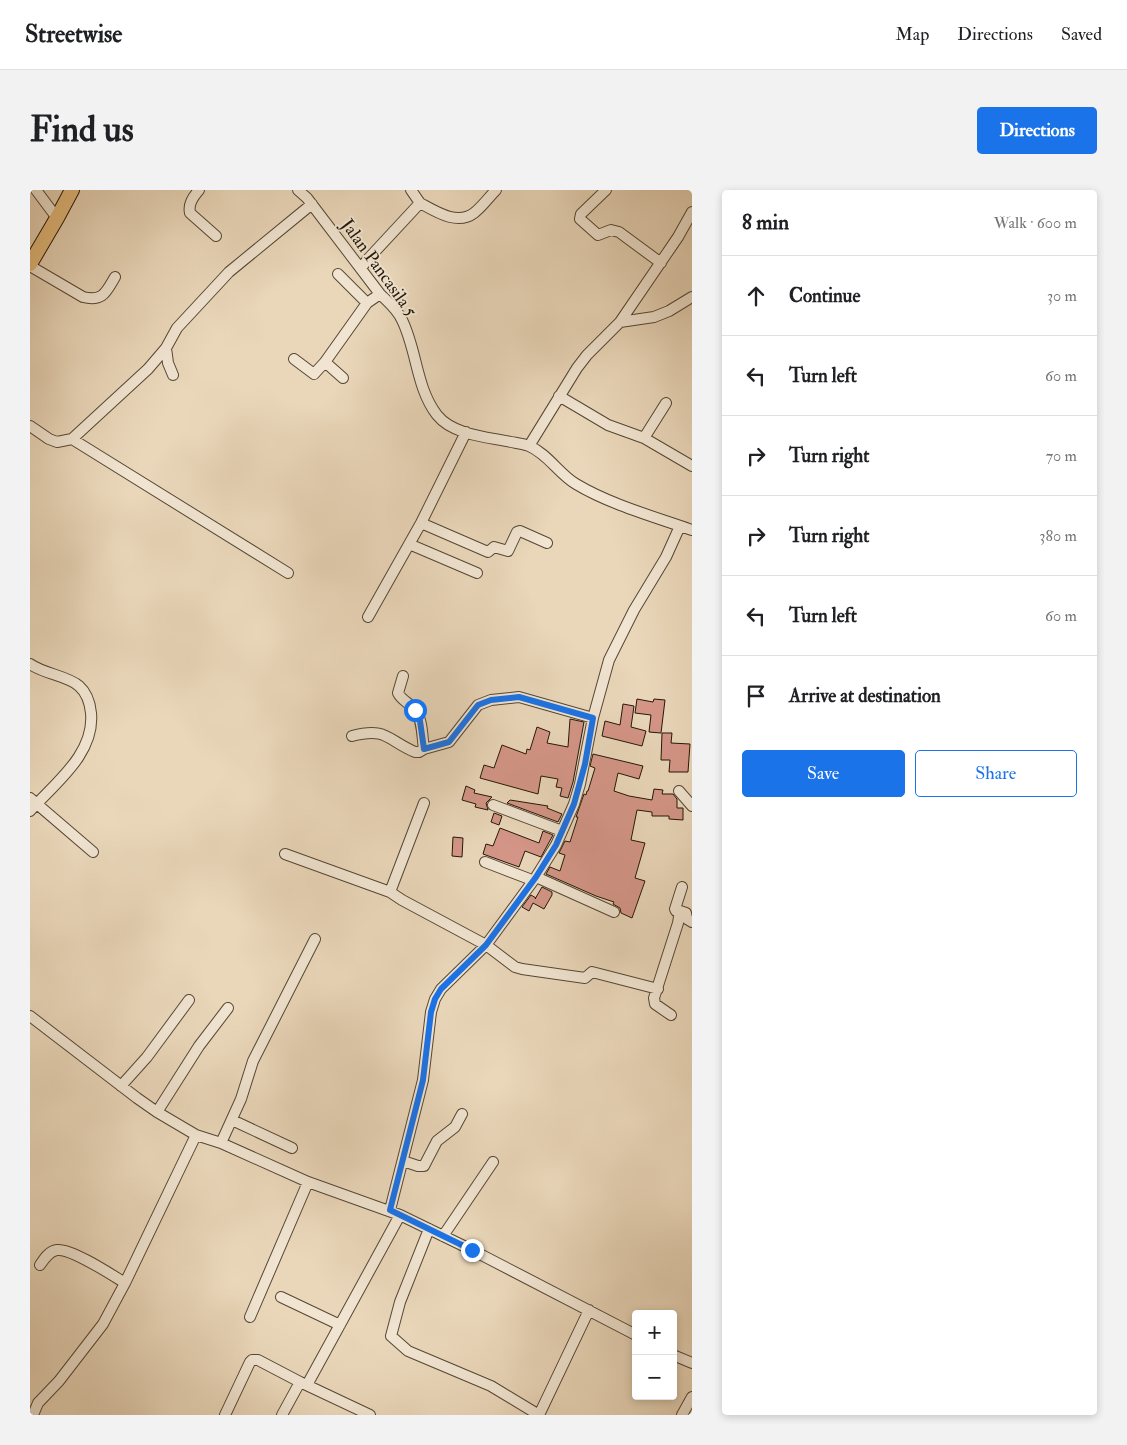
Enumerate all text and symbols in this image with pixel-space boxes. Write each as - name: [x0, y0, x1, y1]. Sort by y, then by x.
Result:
- text: Streetwise: [25, 19, 122, 50]
- text: Map: [896, 23, 929, 46]
- text: Directions: [957, 23, 1033, 46]
- text: Saved: [1061, 23, 1102, 46]
- button: Directions: [977, 107, 1097, 154]
- text: Find us: [30, 108, 134, 152]
- text: 8 min: [742, 209, 789, 236]
- text: Walk · 600 m: [994, 213, 1077, 233]
- street label: Jalan Pancasila 5: [335, 214, 422, 322]
- icon: ahead: [742, 282, 770, 310]
- text: Continue: [789, 284, 860, 308]
- text: 30 m: [1047, 286, 1077, 306]
- icon: left: [742, 362, 770, 390]
- text: Turn left: [789, 364, 857, 388]
- text: 60 m: [1045, 366, 1077, 386]
- icon: right: [742, 442, 770, 470]
- text: Turn right: [789, 444, 869, 468]
- text: 70 m: [1046, 446, 1077, 466]
- icon: right: [742, 522, 770, 550]
- text: Turn right: [789, 524, 869, 548]
- text: 380 m: [1039, 526, 1077, 546]
- icon: left: [742, 602, 770, 630]
- text: Turn left: [789, 604, 857, 628]
- text: 60 m: [1045, 606, 1077, 626]
- icon: arrive: [742, 682, 770, 710]
- text: Arrive at destination: [789, 684, 941, 708]
- route start: [404, 699, 427, 722]
- button: Save: [742, 750, 905, 797]
- button: Share: [915, 750, 1077, 797]
- route end: [461, 1239, 484, 1262]
- map controls: [632, 1310, 677, 1400]
- button: +: [632, 1310, 677, 1355]
- button: −: [632, 1355, 677, 1400]

